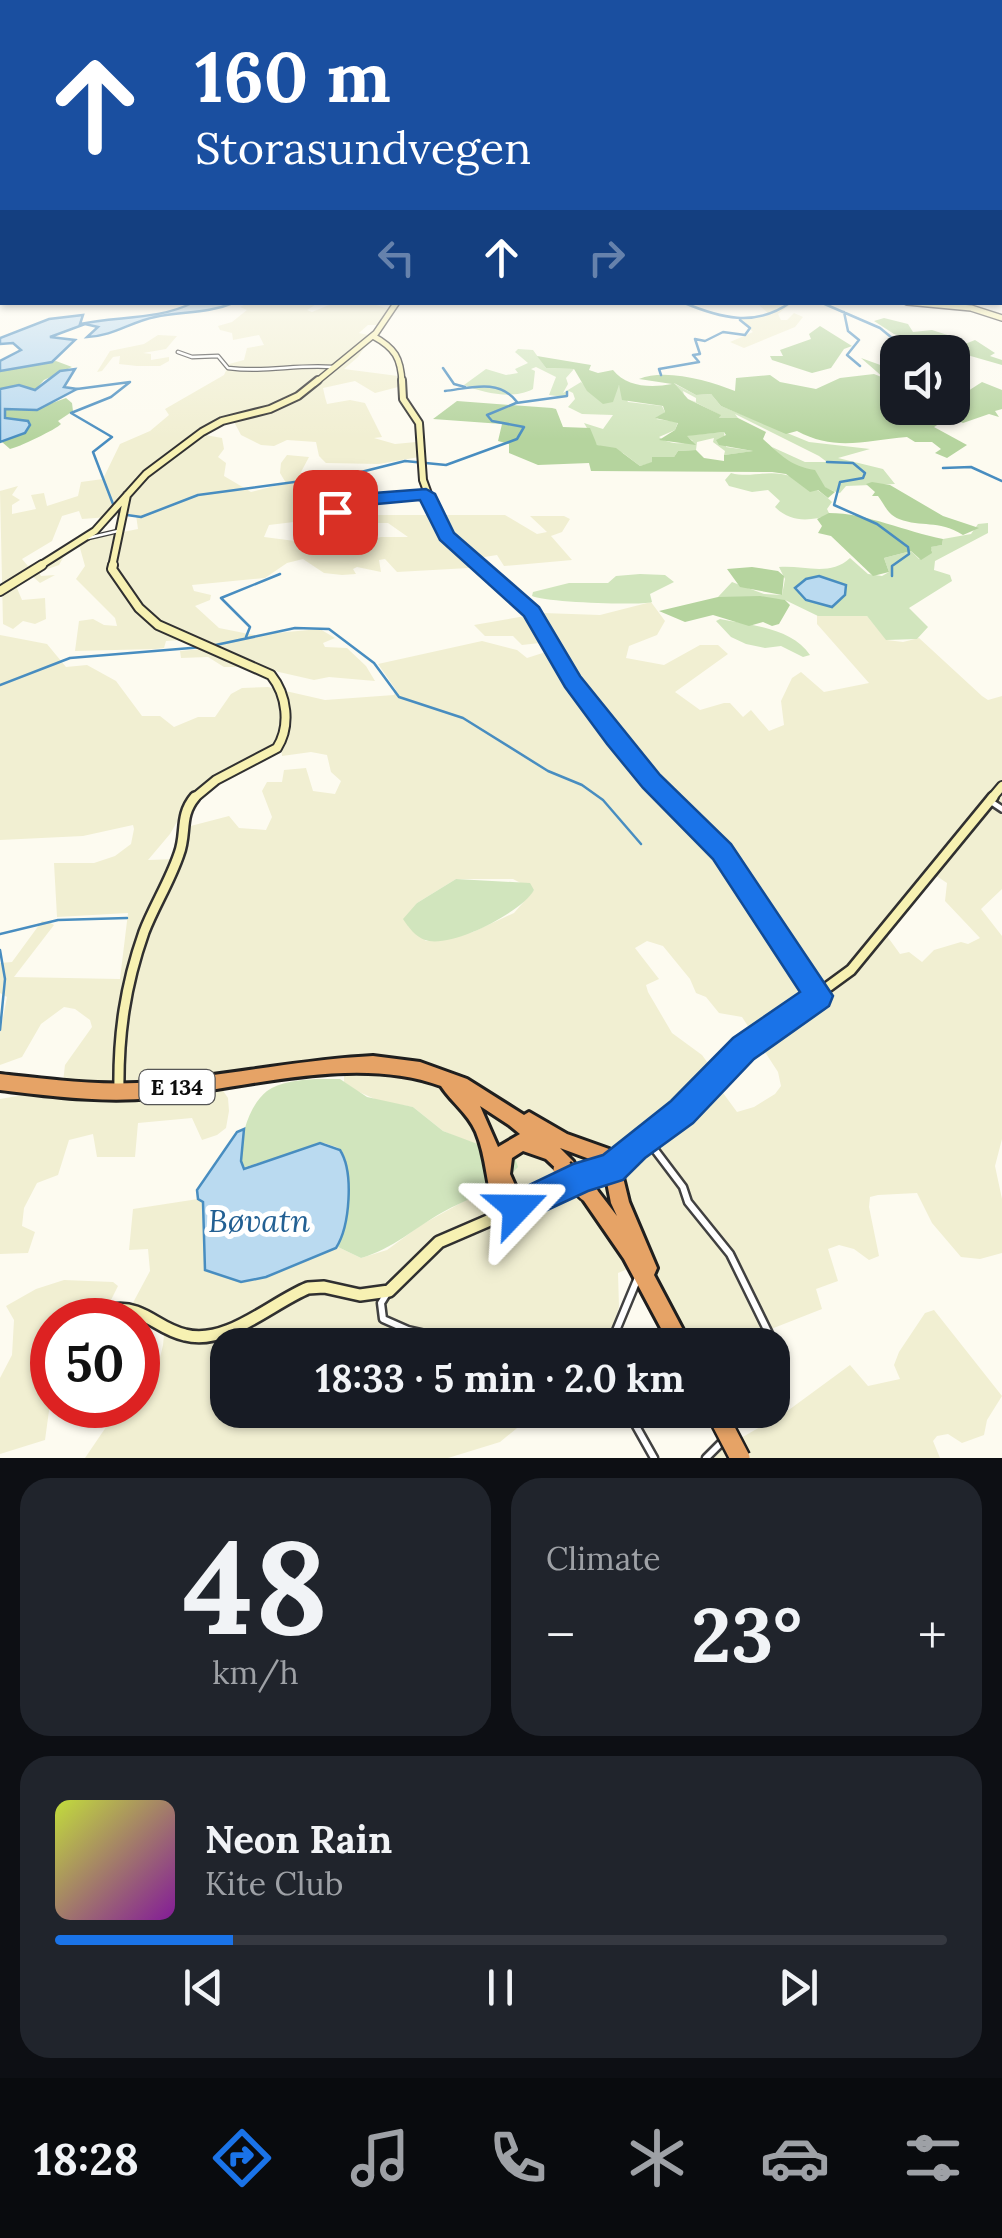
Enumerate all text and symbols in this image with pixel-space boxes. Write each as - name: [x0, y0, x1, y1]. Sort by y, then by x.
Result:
- text: 160 m: [195, 32, 391, 121]
- icon: ahead: [30, 40, 160, 170]
- text: Storasundvegen: [195, 119, 531, 176]
- icon: left: [369, 230, 424, 285]
- icon: ahead: [474, 230, 529, 285]
- icon: right: [579, 230, 634, 285]
- map controls: [880, 335, 970, 425]
- button: sound: [880, 335, 970, 425]
- pin: [293, 470, 378, 555]
- icon: arrive: [308, 485, 363, 540]
- road number: E 134: [140, 1070, 214, 1104]
- position arrow: [465, 1156, 569, 1260]
- water label: Bøvatn: [208, 1200, 310, 1241]
- speed limit sign: 50: [30, 1298, 160, 1428]
- text: 18:33 · 5 min · 2.0 km: [316, 1354, 684, 1402]
- text: 48: [183, 1503, 328, 1670]
- text: Climate: [546, 1538, 661, 1579]
- text: 23°: [691, 1587, 802, 1683]
- text: −: [546, 1600, 575, 1670]
- text: +: [918, 1600, 947, 1670]
- text: km/h: [212, 1652, 299, 1693]
- text: Neon Rain: [205, 1815, 392, 1863]
- text: Kite Club: [205, 1863, 343, 1904]
- icon: previous: [176, 1960, 231, 2015]
- icon: pause: [473, 1960, 528, 2015]
- icon: next: [771, 1960, 826, 2015]
- icon: directions: [207, 2123, 277, 2193]
- icon: music: [345, 2123, 415, 2193]
- icon: phone: [483, 2123, 553, 2193]
- icon: climate: [622, 2123, 692, 2193]
- icon: car: [760, 2123, 830, 2193]
- icon: filters: [898, 2123, 968, 2193]
- text: 18:28: [34, 2130, 139, 2187]

